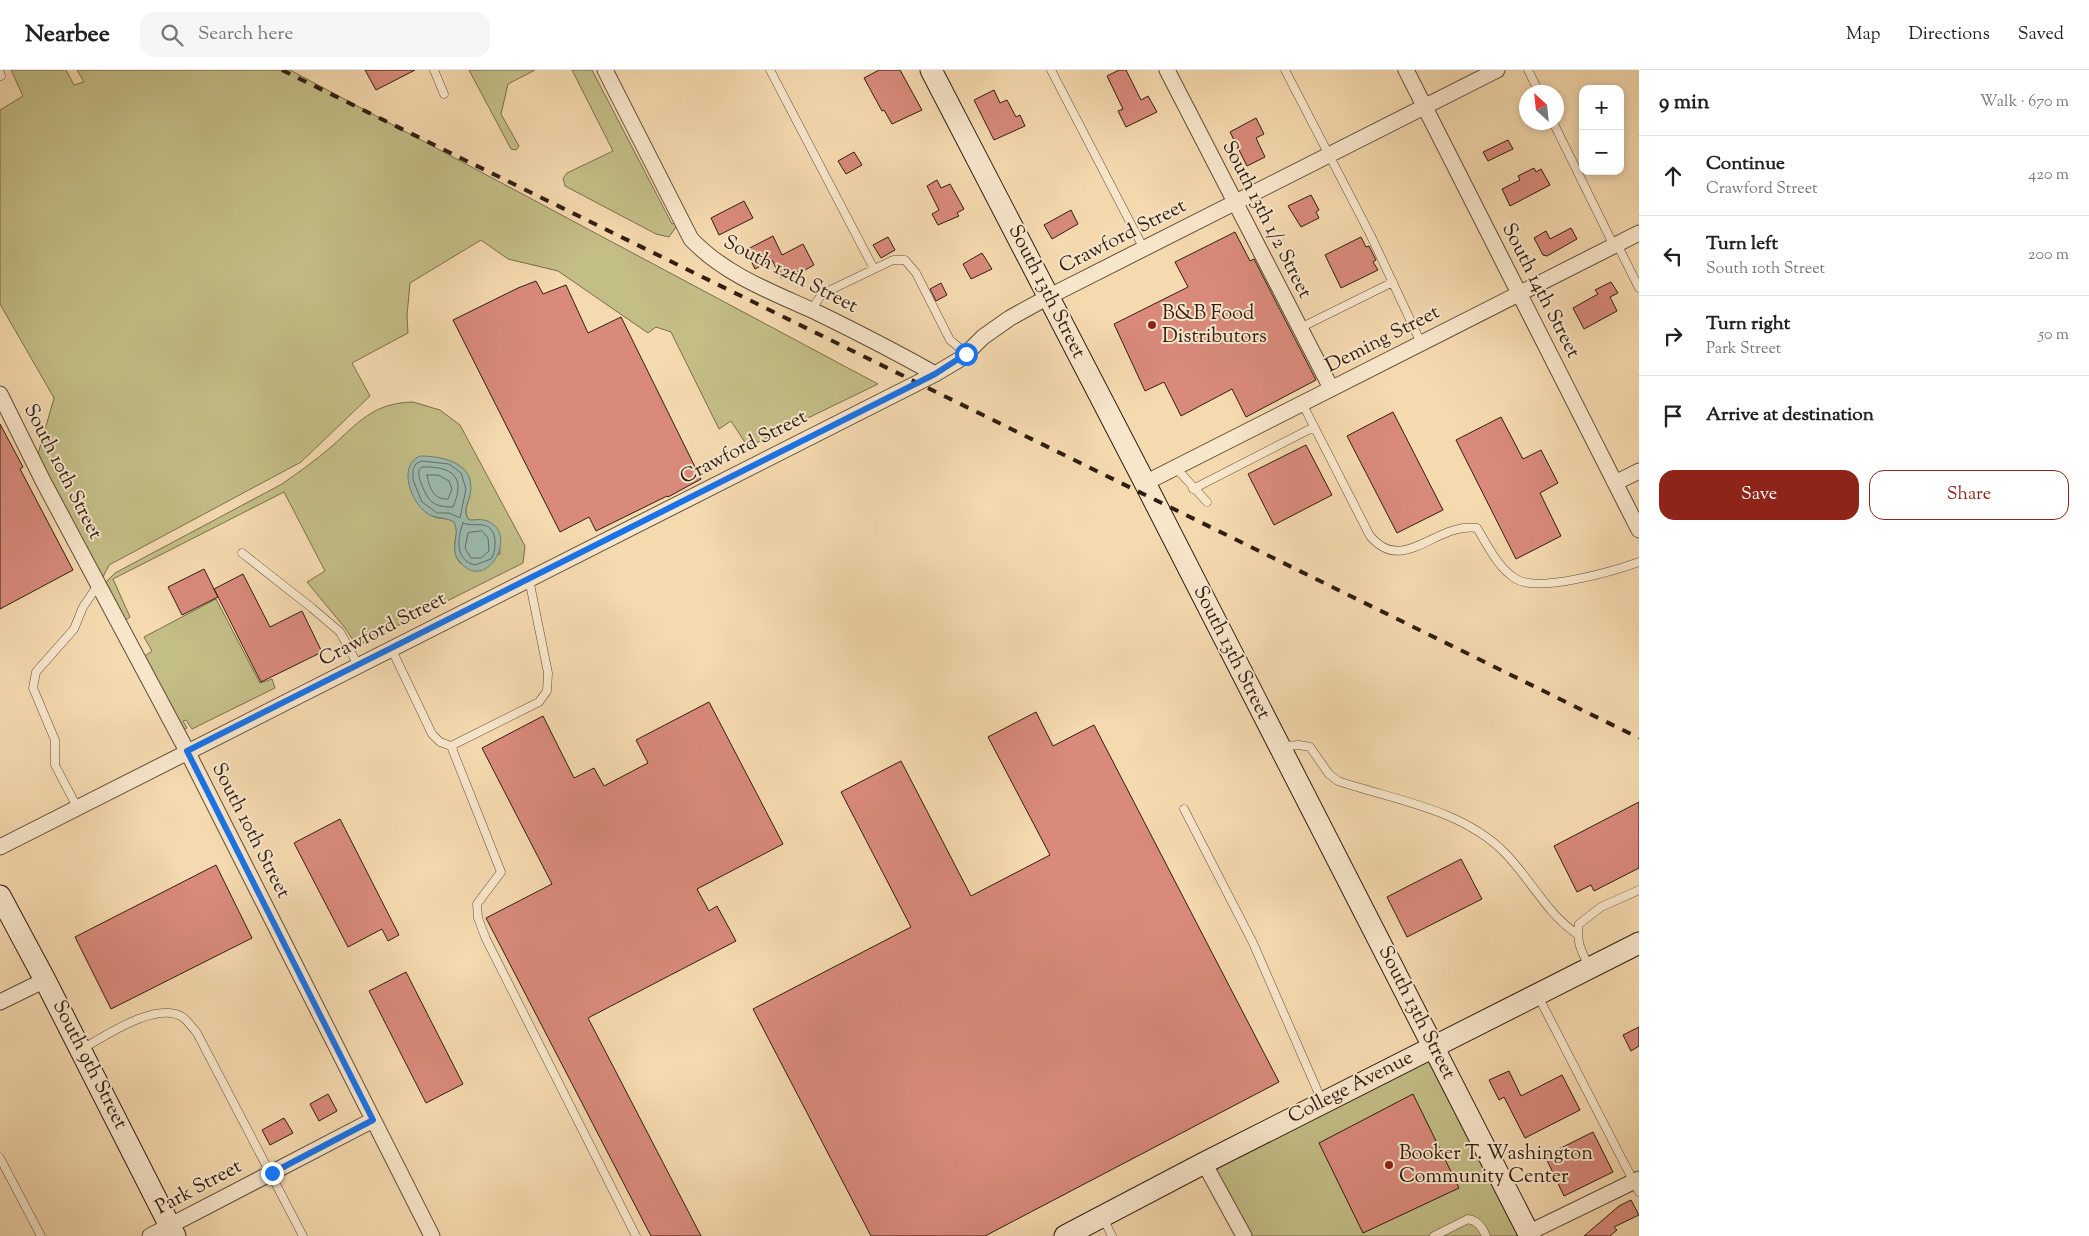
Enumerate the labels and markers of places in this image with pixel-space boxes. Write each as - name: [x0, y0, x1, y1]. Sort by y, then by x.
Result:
- place label: B&B Food Distributors: [1162, 300, 1267, 352]
- marker: B&B Food Distributors: [1146, 319, 1158, 331]
- place label: Booker T. Washington Community Center: [1399, 1140, 1593, 1192]
- marker: Booker T. Washington Community Center: [1383, 1159, 1395, 1171]

